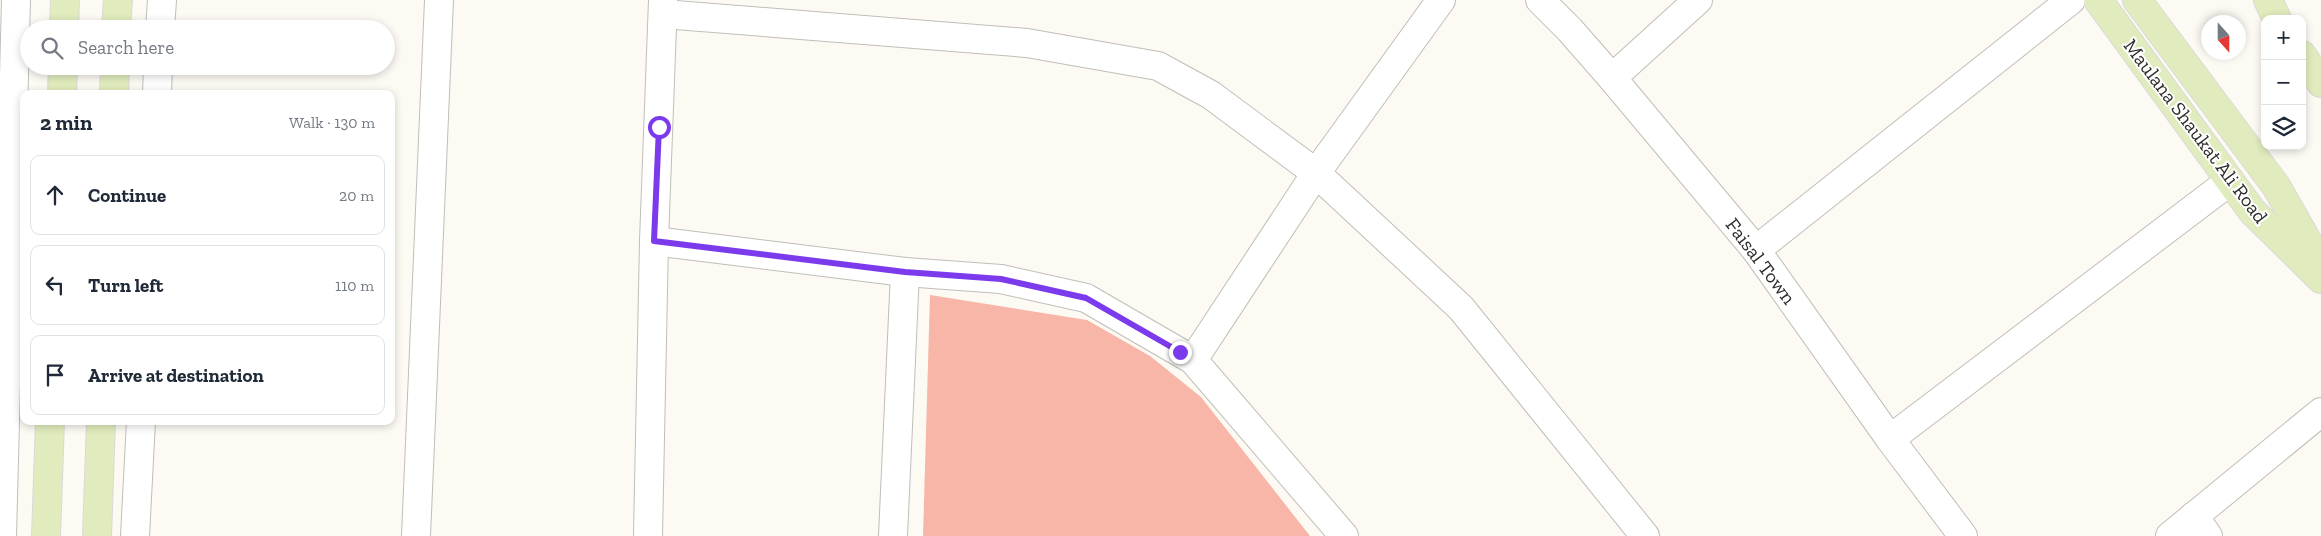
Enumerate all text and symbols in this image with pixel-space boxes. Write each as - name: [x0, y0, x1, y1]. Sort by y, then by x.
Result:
- north arrow: [2201, 15, 2246, 60]
- map controls: [2261, 15, 2306, 150]
- button: +: [2261, 15, 2306, 60]
- search box: [20, 20, 395, 75]
- icon: search: [38, 34, 66, 62]
- street label: Maulana Shaukat Ali Road: [2119, 34, 2273, 228]
- text: Search here: [78, 36, 174, 59]
- button: −: [2261, 60, 2306, 105]
- button: layers: [2261, 105, 2306, 150]
- text: 2 min: [40, 110, 92, 135]
- text: Walk · 130 m: [289, 113, 375, 132]
- route start: [648, 116, 671, 139]
- icon: ahead: [41, 181, 69, 209]
- text: Continue: [88, 184, 166, 207]
- text: 20 m: [339, 186, 374, 205]
- street label: Faisal Town: [1721, 213, 1802, 309]
- icon: left: [41, 271, 69, 299]
- text: Turn left: [88, 274, 163, 297]
- text: 110 m: [335, 276, 374, 295]
- route end: [1169, 341, 1192, 364]
- icon: arrive: [41, 361, 69, 389]
- text: Arrive at destination: [88, 364, 264, 387]

